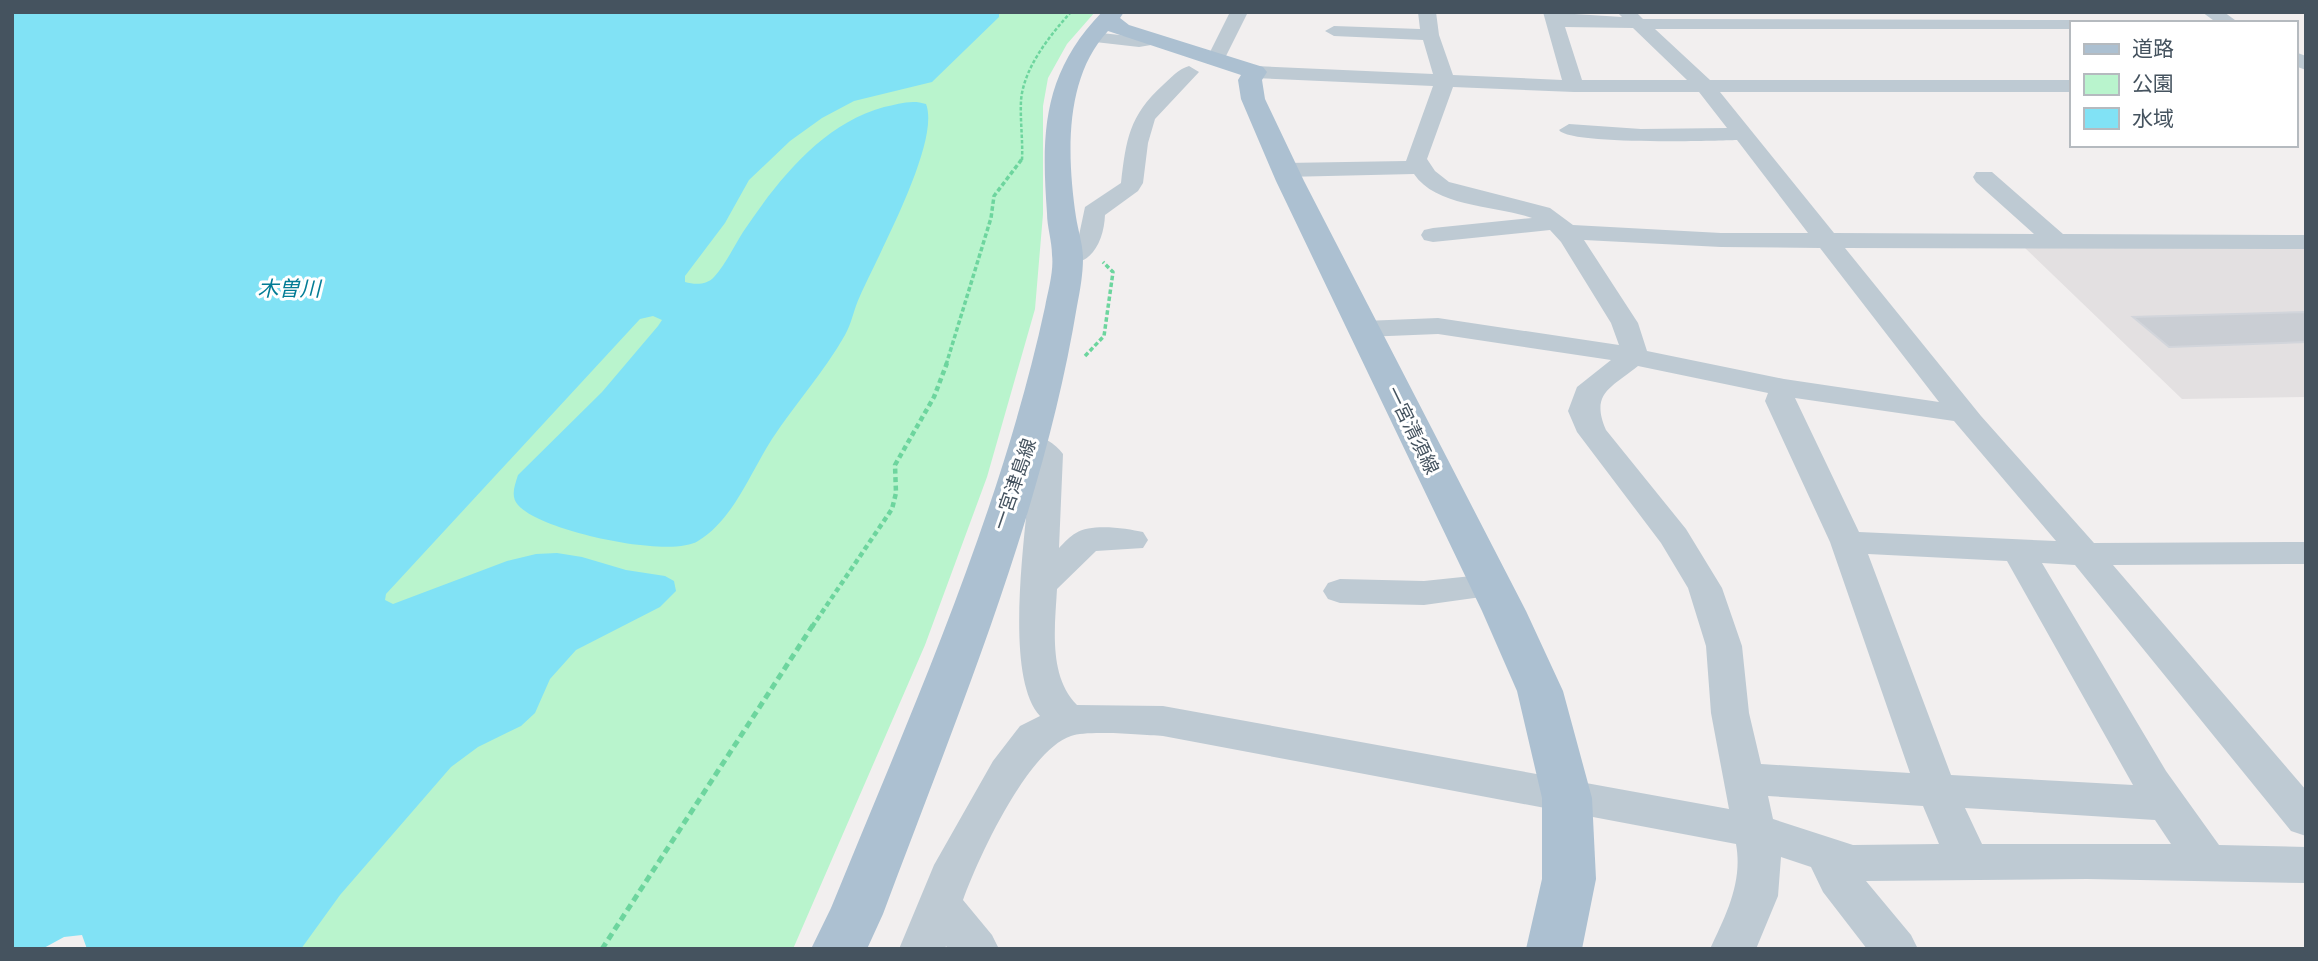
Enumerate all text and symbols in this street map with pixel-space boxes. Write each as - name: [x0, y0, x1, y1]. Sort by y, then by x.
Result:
- legend: [2070, 21, 2297, 147]
- text: 道路: [2132, 36, 2174, 62]
- text: 公園: [2132, 71, 2174, 97]
- text: 水域: [2132, 106, 2174, 132]
- water label: 木曽川: [258, 276, 322, 302]
- street label: 一宮清須線: [1380, 382, 1444, 478]
- street label: 一宮津島線: [988, 435, 1042, 533]

